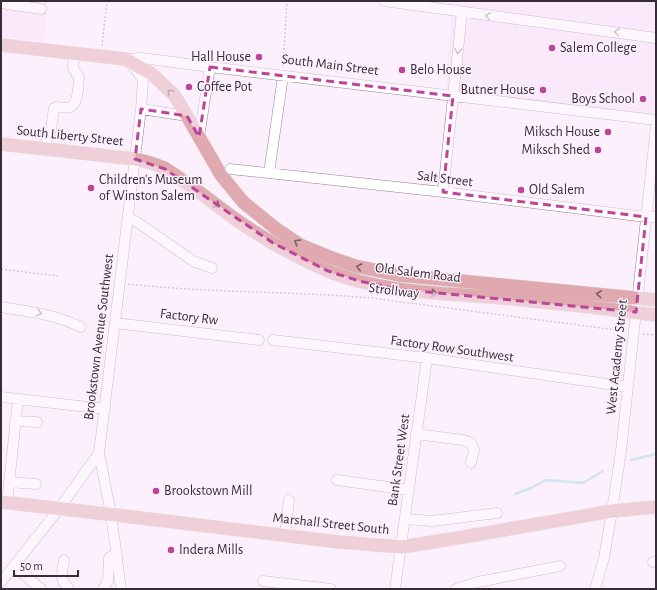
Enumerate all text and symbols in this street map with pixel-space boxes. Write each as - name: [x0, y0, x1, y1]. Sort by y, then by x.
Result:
- one-way arrow: [485, 11, 492, 20]
- one-way arrow: [614, 28, 620, 37]
- place label: Salem College: [560, 41, 637, 55]
- marker: Salem College: [547, 43, 557, 53]
- one-way arrow: [453, 48, 462, 54]
- place label: Hall House: [191, 50, 251, 64]
- marker: Hall House: [254, 52, 264, 62]
- street label: South Main Street: [281, 52, 380, 78]
- place label: Belo House: [410, 63, 471, 77]
- marker: Belo House: [397, 65, 407, 75]
- place label: Coffee Pot: [197, 80, 253, 94]
- marker: Coffee Pot: [184, 82, 194, 92]
- place label: Butner House: [460, 83, 535, 97]
- marker: Butner House: [538, 85, 548, 95]
- one-way arrow: [168, 89, 175, 97]
- place label: Boys School: [571, 92, 635, 106]
- marker: Boys School: [638, 94, 648, 104]
- street label: South Liberty Street: [16, 123, 125, 149]
- place label: Miksch House: [524, 125, 600, 139]
- marker: Miksch House: [603, 127, 613, 137]
- place label: Miksch Shed: [522, 143, 590, 157]
- marker: Miksch Shed: [593, 145, 603, 155]
- street label: Salt Street: [416, 169, 474, 189]
- place label: Children's Museum of Winston Salem: [99, 173, 203, 203]
- marker: Children's Museum of Winston Salem: [86, 183, 96, 193]
- place label: Old Salem: [529, 183, 585, 197]
- marker: Old Salem: [516, 185, 526, 195]
- one-way arrow: [213, 200, 220, 207]
- one-way arrow: [294, 240, 301, 247]
- street label: Brookstown Avenue Southwest: [82, 253, 116, 421]
- street label: Old Salem Road: [374, 261, 462, 285]
- one-way arrow: [356, 263, 362, 271]
- street label: Strollway: [368, 281, 420, 301]
- one-way arrow: [431, 288, 437, 297]
- one-way arrow: [596, 290, 602, 299]
- street label: West Academy Street: [604, 298, 630, 415]
- street label: Factory Rw: [159, 306, 219, 328]
- one-way arrow: [36, 309, 43, 317]
- street label: Factory Row Southwest: [389, 333, 515, 365]
- street label: Bank Street West: [386, 412, 412, 507]
- place label: Brookstown Mill: [164, 484, 252, 498]
- marker: Brookstown Mill: [151, 486, 161, 496]
- street label: Marshall Street South: [272, 511, 390, 537]
- place label: Indera Mills: [179, 543, 243, 557]
- marker: Indera Mills: [166, 545, 176, 555]
- scale bar: [14, 552, 78, 578]
- text: 50 m: [20, 560, 43, 572]

